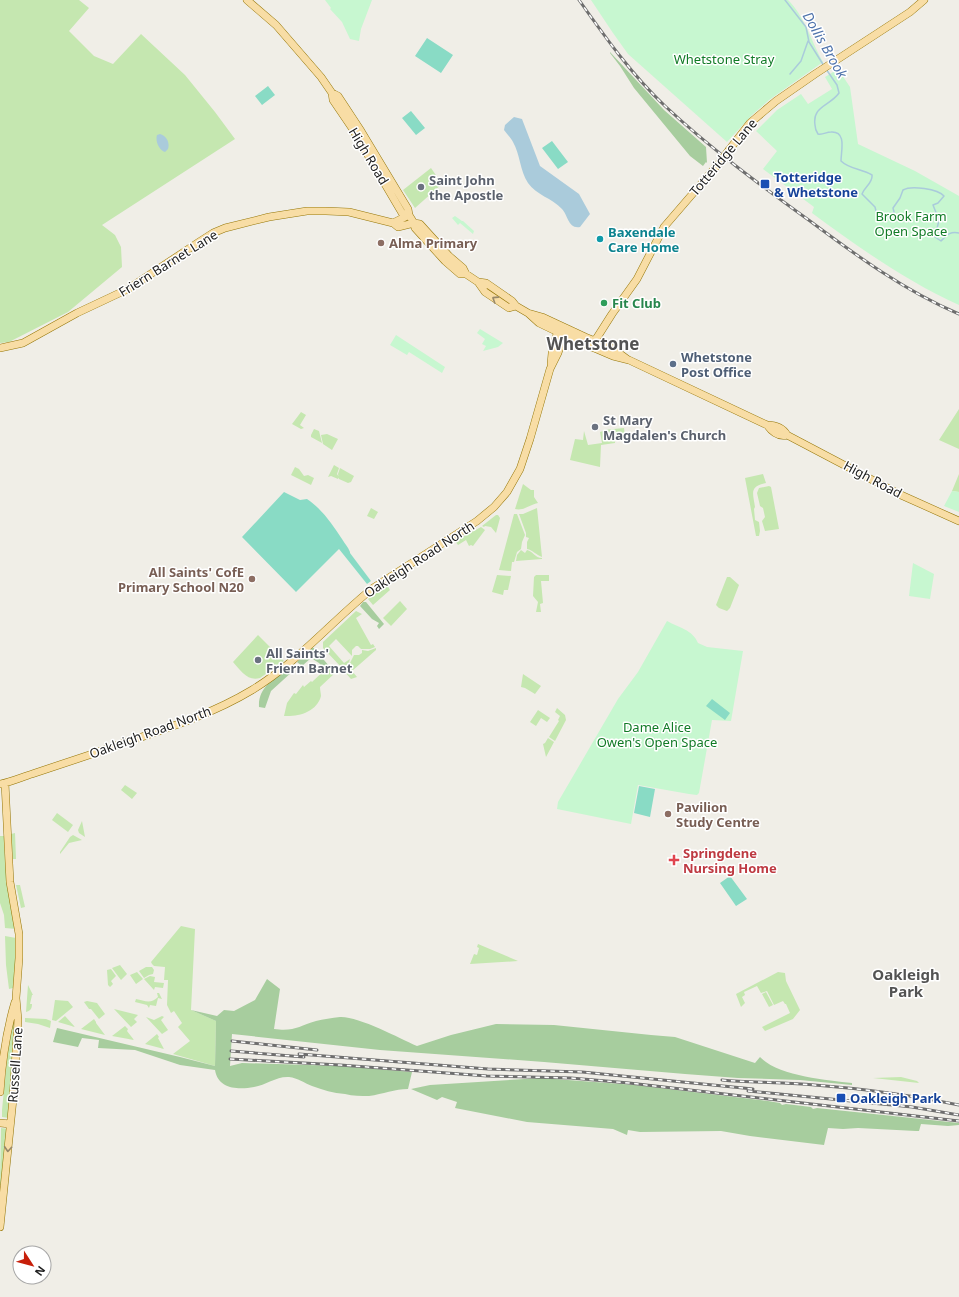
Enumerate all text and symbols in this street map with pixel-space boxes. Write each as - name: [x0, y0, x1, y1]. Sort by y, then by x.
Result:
- water label: Dollis Brook: [799, 8, 853, 83]
- park label: Whetstone Stray: [674, 50, 775, 68]
- street label: Totteridge Lane: [685, 115, 761, 199]
- street label: High Road: [345, 124, 393, 188]
- place label: Totteridge & Whetstone: [774, 168, 858, 201]
- place label: Saint John the Apostle: [429, 171, 504, 204]
- marker: Totteridge & Whetstone: [759, 178, 771, 190]
- marker: Saint John the Apostle: [416, 182, 426, 192]
- park label: Brook Farm Open Space: [875, 207, 947, 240]
- place label: Baxendale Care Home: [608, 223, 680, 256]
- street label: Friern Barnet Lane: [115, 225, 221, 301]
- place label: Alma Primary: [389, 234, 478, 252]
- marker: Baxendale Care Home: [595, 234, 605, 244]
- marker: Alma Primary: [376, 238, 386, 248]
- place label: Fit Club: [612, 294, 661, 312]
- one-way arrow: [492, 296, 499, 303]
- marker: Fit Club: [599, 298, 609, 308]
- district label: Whetstone: [547, 332, 639, 355]
- place label: Whetstone Post Office: [681, 348, 752, 381]
- marker: Whetstone Post Office: [668, 359, 678, 369]
- place label: St Mary Magdalen's Church: [603, 411, 726, 444]
- marker: St Mary Magdalen's Church: [590, 422, 600, 432]
- street label: High Road: [841, 456, 905, 502]
- street label: Oakleigh Road North: [360, 517, 478, 601]
- place label: All Saints' CofE Primary School N20: [118, 563, 244, 596]
- marker: All Saints' CofE Primary School N20: [247, 574, 257, 584]
- place label: All Saints' Friern Barnet: [266, 644, 353, 677]
- marker: All Saints' Friern Barnet: [253, 655, 263, 665]
- street label: Oakleigh Road North: [87, 702, 213, 762]
- park label: Dame Alice Owen's Open Space: [597, 718, 717, 751]
- place label: Pavilion Study Centre: [676, 798, 760, 831]
- marker: Pavilion Study Centre: [663, 809, 673, 819]
- place label: Springdene Nursing Home: [683, 844, 777, 877]
- marker: Springdene Nursing Home: [668, 854, 680, 866]
- district label: Oakleigh Park: [872, 964, 940, 1001]
- street label: Russell Lane: [3, 1027, 27, 1103]
- place label: Oakleigh Park: [850, 1089, 942, 1107]
- marker: Oakleigh Park: [835, 1092, 847, 1104]
- one-way arrow: [3, 1146, 12, 1152]
- north arrow: [12, 1245, 52, 1285]
- text: N: [32, 1263, 49, 1279]

